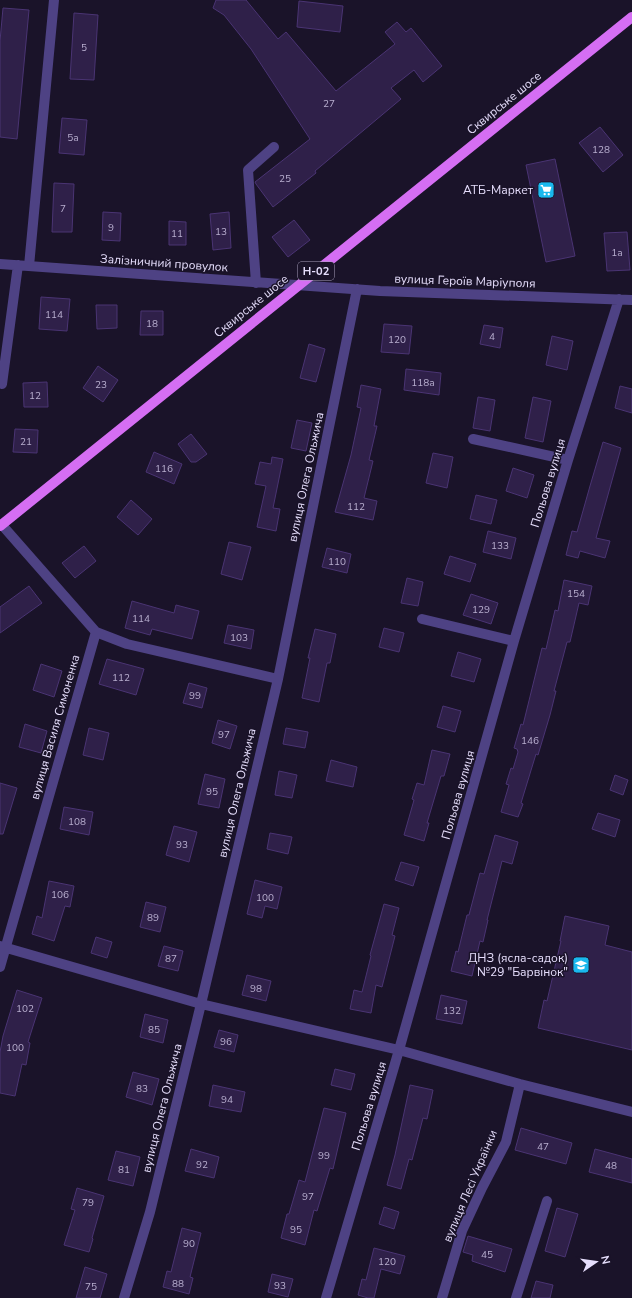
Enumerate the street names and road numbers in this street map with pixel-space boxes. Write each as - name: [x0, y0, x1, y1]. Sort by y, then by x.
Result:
- street label: Сквирське шосе: [463, 68, 545, 138]
- street label: Залізничний провулок: [100, 251, 229, 275]
- road number: Н-02: [298, 262, 334, 280]
- street label: Сквирське шосе: [210, 271, 292, 341]
- street label: вулиця Героїв Маріуполя: [394, 271, 536, 291]
- street label: вулиця Олега Ольжича: [284, 411, 328, 543]
- street label: Польова вулиця: [527, 437, 569, 529]
- street label: вулиця Василя Симоненка: [27, 653, 83, 801]
- street label: вулиця Олега Ольжича: [214, 727, 260, 859]
- street label: Польова вулиця: [438, 749, 478, 841]
- street label: вулиця Олега Ольжича: [138, 1042, 186, 1174]
- street label: Польова вулиця: [348, 1060, 390, 1152]
- street label: вулиця Лесі Українки: [439, 1127, 501, 1245]

